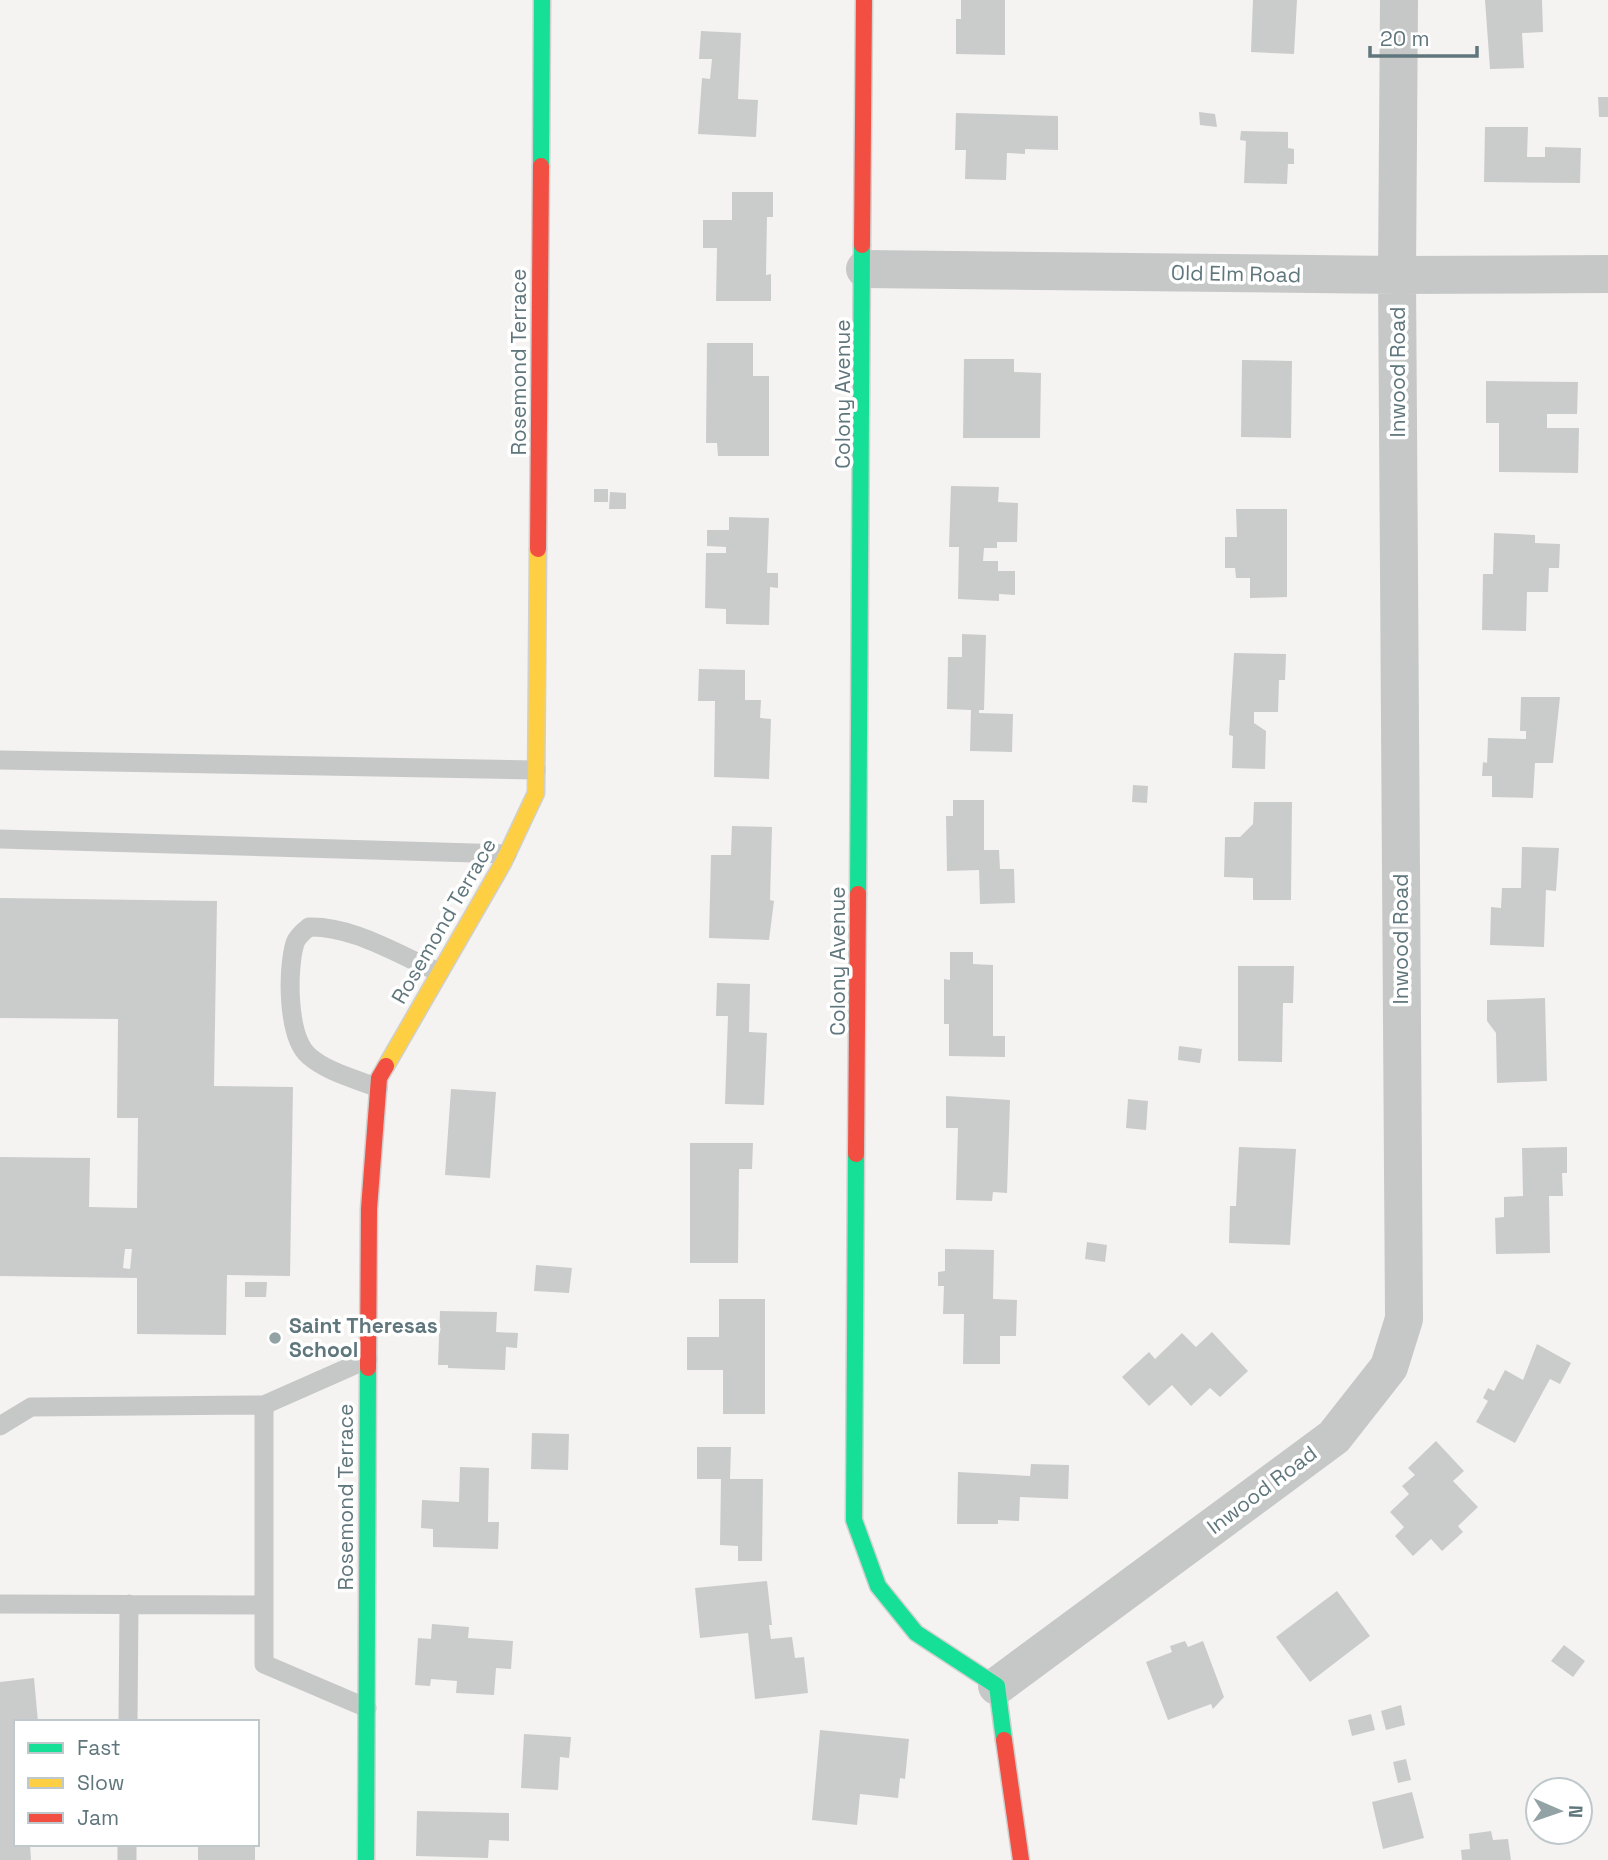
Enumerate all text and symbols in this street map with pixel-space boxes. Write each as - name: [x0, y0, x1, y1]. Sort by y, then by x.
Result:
- scale bar: [1370, 14, 1477, 58]
- text: 20 m: [1380, 25, 1430, 52]
- street label: Old Elm Road: [1171, 259, 1301, 288]
- street label: Rosemond Terrace: [505, 269, 532, 455]
- street label: Inwood Road: [1384, 307, 1411, 437]
- street label: Colony Avenue: [829, 319, 856, 469]
- street label: Rosemond Terrace: [385, 833, 502, 1008]
- street label: Inwood Road: [1387, 874, 1414, 1004]
- street label: Colony Avenue: [824, 886, 851, 1036]
- place label: Saint Theresas School: [289, 1312, 438, 1363]
- marker: Saint Theresas School: [267, 1330, 283, 1346]
- street label: Rosemond Terrace: [332, 1404, 359, 1590]
- street label: Inwood Road: [1201, 1439, 1322, 1540]
- legend: [14, 1720, 259, 1846]
- text: Fast: [77, 1734, 121, 1761]
- text: Slow: [77, 1769, 125, 1796]
- north arrow: [1524, 1776, 1594, 1846]
- text: Jam: [77, 1804, 119, 1831]
- text: N: [1563, 1805, 1588, 1818]

